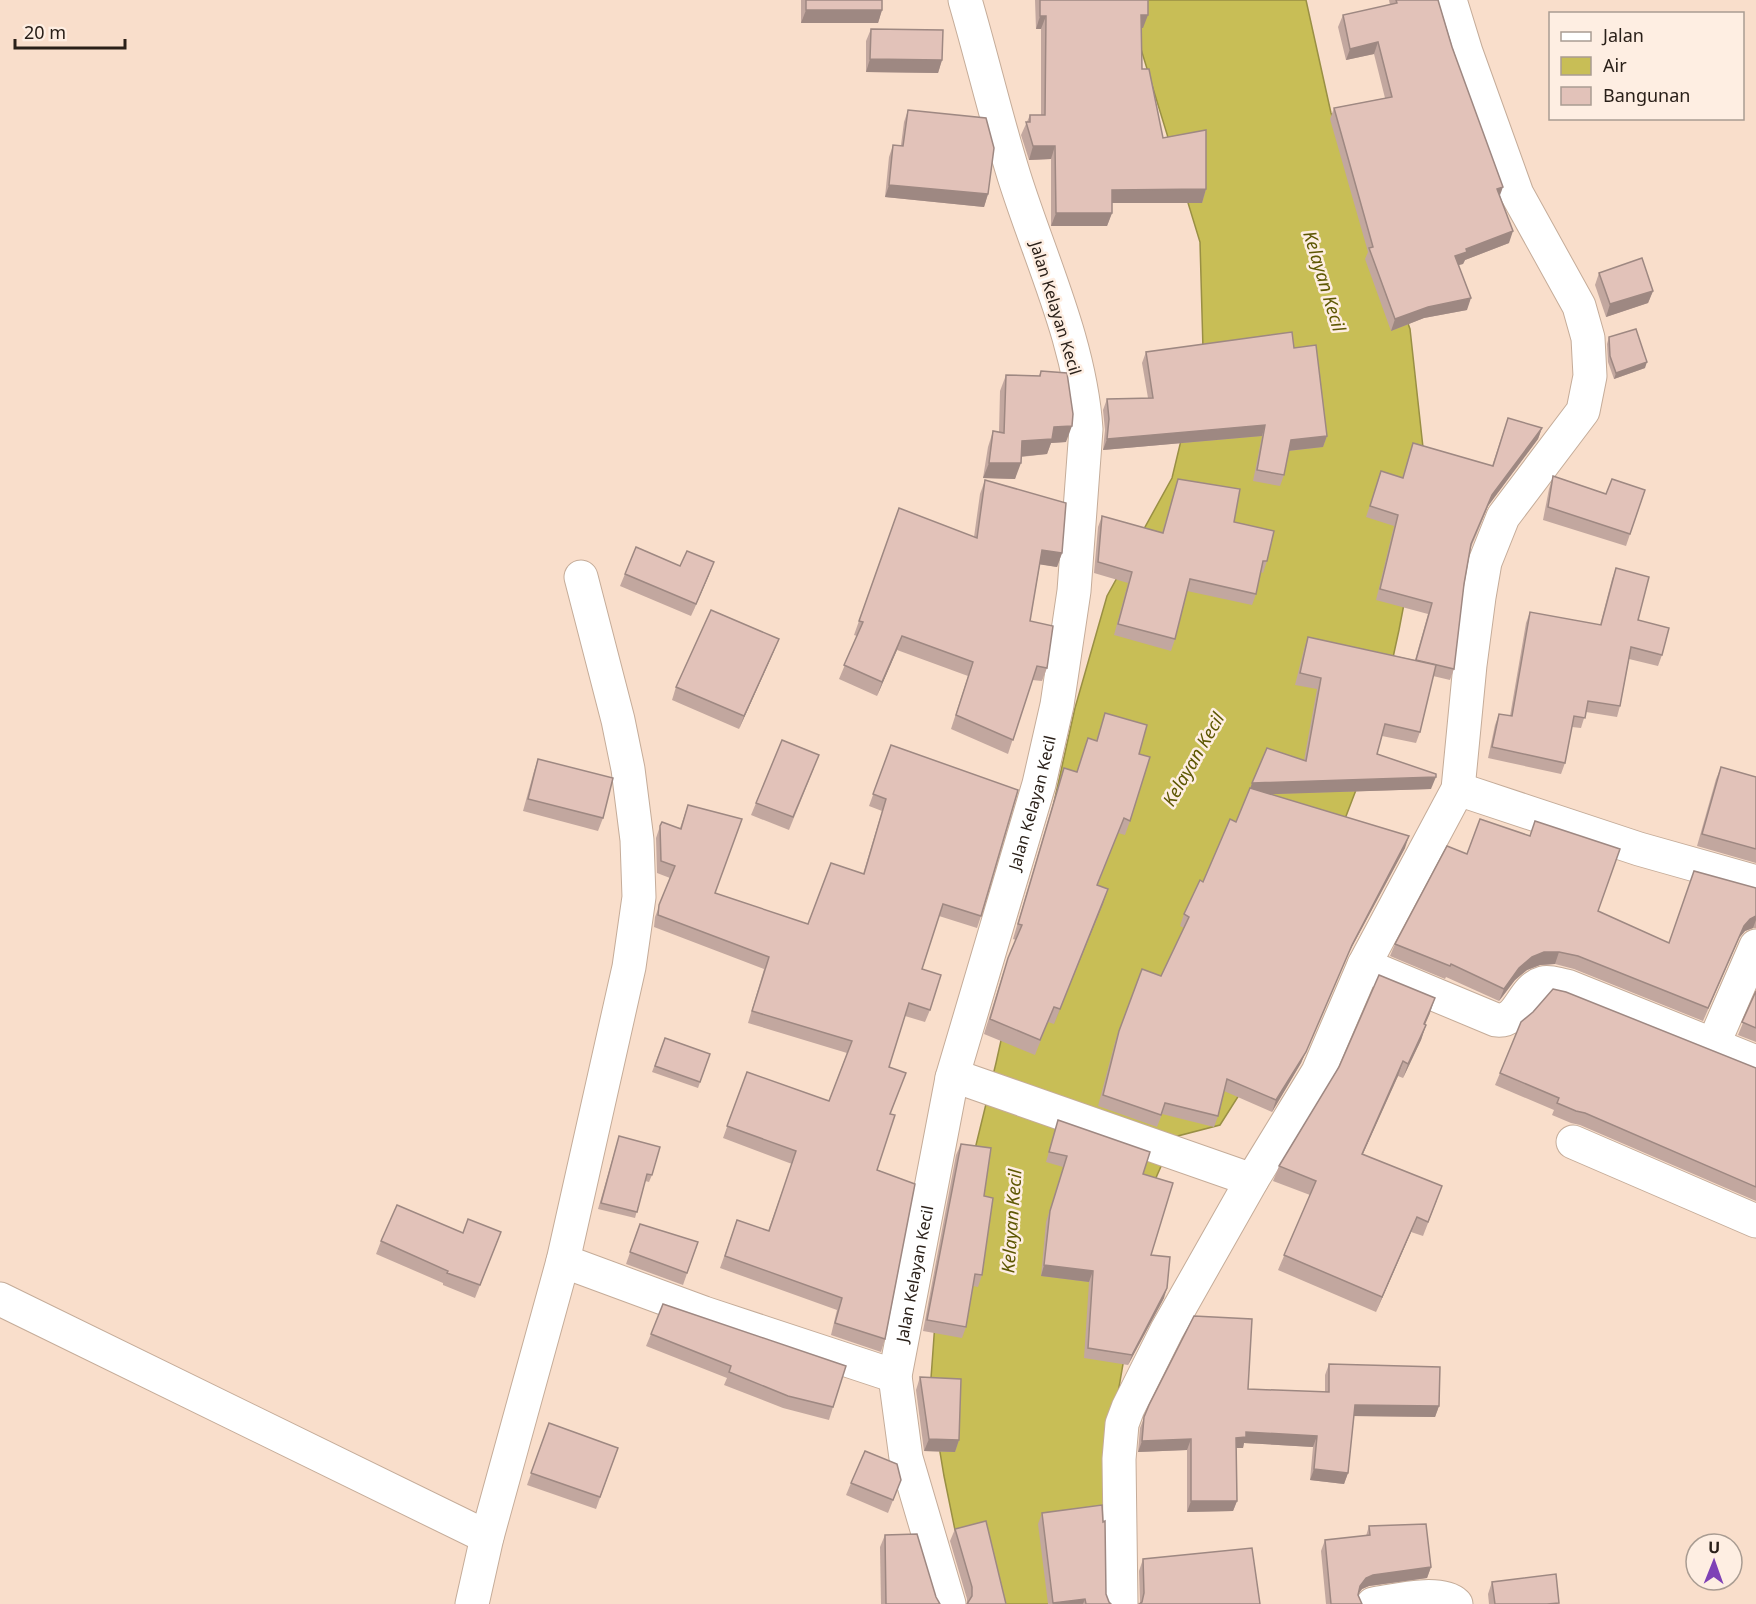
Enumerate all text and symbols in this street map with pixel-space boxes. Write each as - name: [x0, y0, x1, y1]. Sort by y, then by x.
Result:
- scale bar: [15, 12, 124, 50]
- legend: [1549, 12, 1744, 120]
- text: 20 m: [24, 20, 66, 44]
- text: Jalan: [1601, 23, 1644, 47]
- text: Air: [1603, 53, 1627, 77]
- text: Bangunan: [1603, 83, 1690, 107]
- water label: Kelayan Kecil: [1298, 228, 1352, 335]
- street label: Jalan Kelayan Kecil: [1025, 237, 1087, 377]
- water label: Kelayan Kecil: [1157, 708, 1230, 810]
- street label: Jalan Kelayan Kecil: [1003, 733, 1061, 875]
- water label: Kelayan Kecil: [995, 1168, 1027, 1274]
- street label: Jalan Kelayan Kecil: [890, 1204, 938, 1346]
- north arrow: [1684, 1532, 1744, 1592]
- text: U: [1708, 1536, 1721, 1558]

